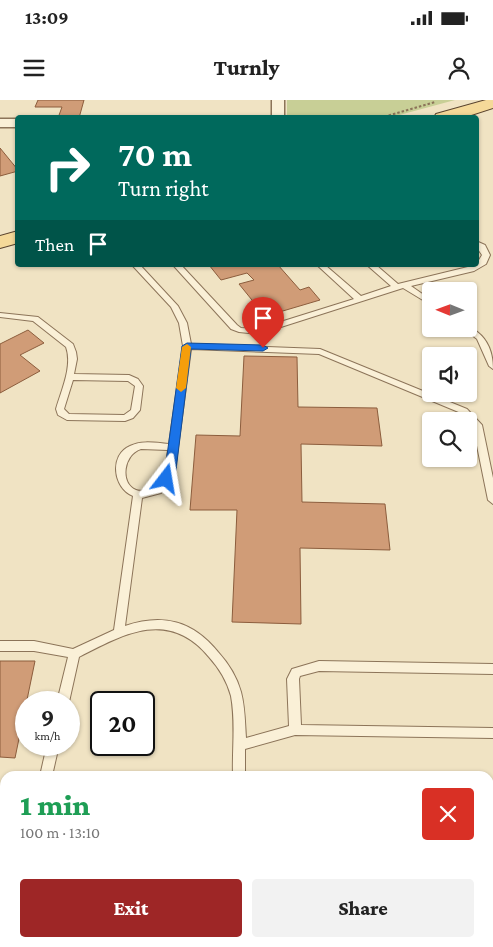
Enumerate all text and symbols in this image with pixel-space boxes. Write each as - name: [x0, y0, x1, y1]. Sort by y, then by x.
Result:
- text: 13:09: [25, 7, 69, 28]
- icon: menu: [20, 54, 48, 82]
- icon: person: [445, 54, 473, 82]
- text: Turnly: [213, 55, 280, 80]
- icon: right: [35, 135, 100, 200]
- text: 70 m: [118, 135, 192, 174]
- text: Turn right: [118, 176, 209, 201]
- icon: arrive: [84, 230, 112, 258]
- text: Then: [35, 234, 74, 255]
- north arrow: [422, 282, 478, 338]
- map controls: [422, 282, 477, 467]
- pin: [242, 297, 284, 348]
- icon: arrive: [249, 304, 277, 332]
- button: sound: [422, 347, 477, 402]
- button: search: [422, 412, 477, 467]
- position arrow: [139, 452, 191, 504]
- speed limit sign: 20: [90, 691, 155, 756]
- text: 9: [41, 704, 54, 731]
- text: km/h: [35, 729, 60, 743]
- text: 1 min: [20, 788, 90, 821]
- button: close: [422, 788, 474, 840]
- text: 100 m · 13:10: [20, 824, 100, 841]
- button: Exit: [20, 879, 242, 937]
- button: Share: [252, 879, 474, 937]

